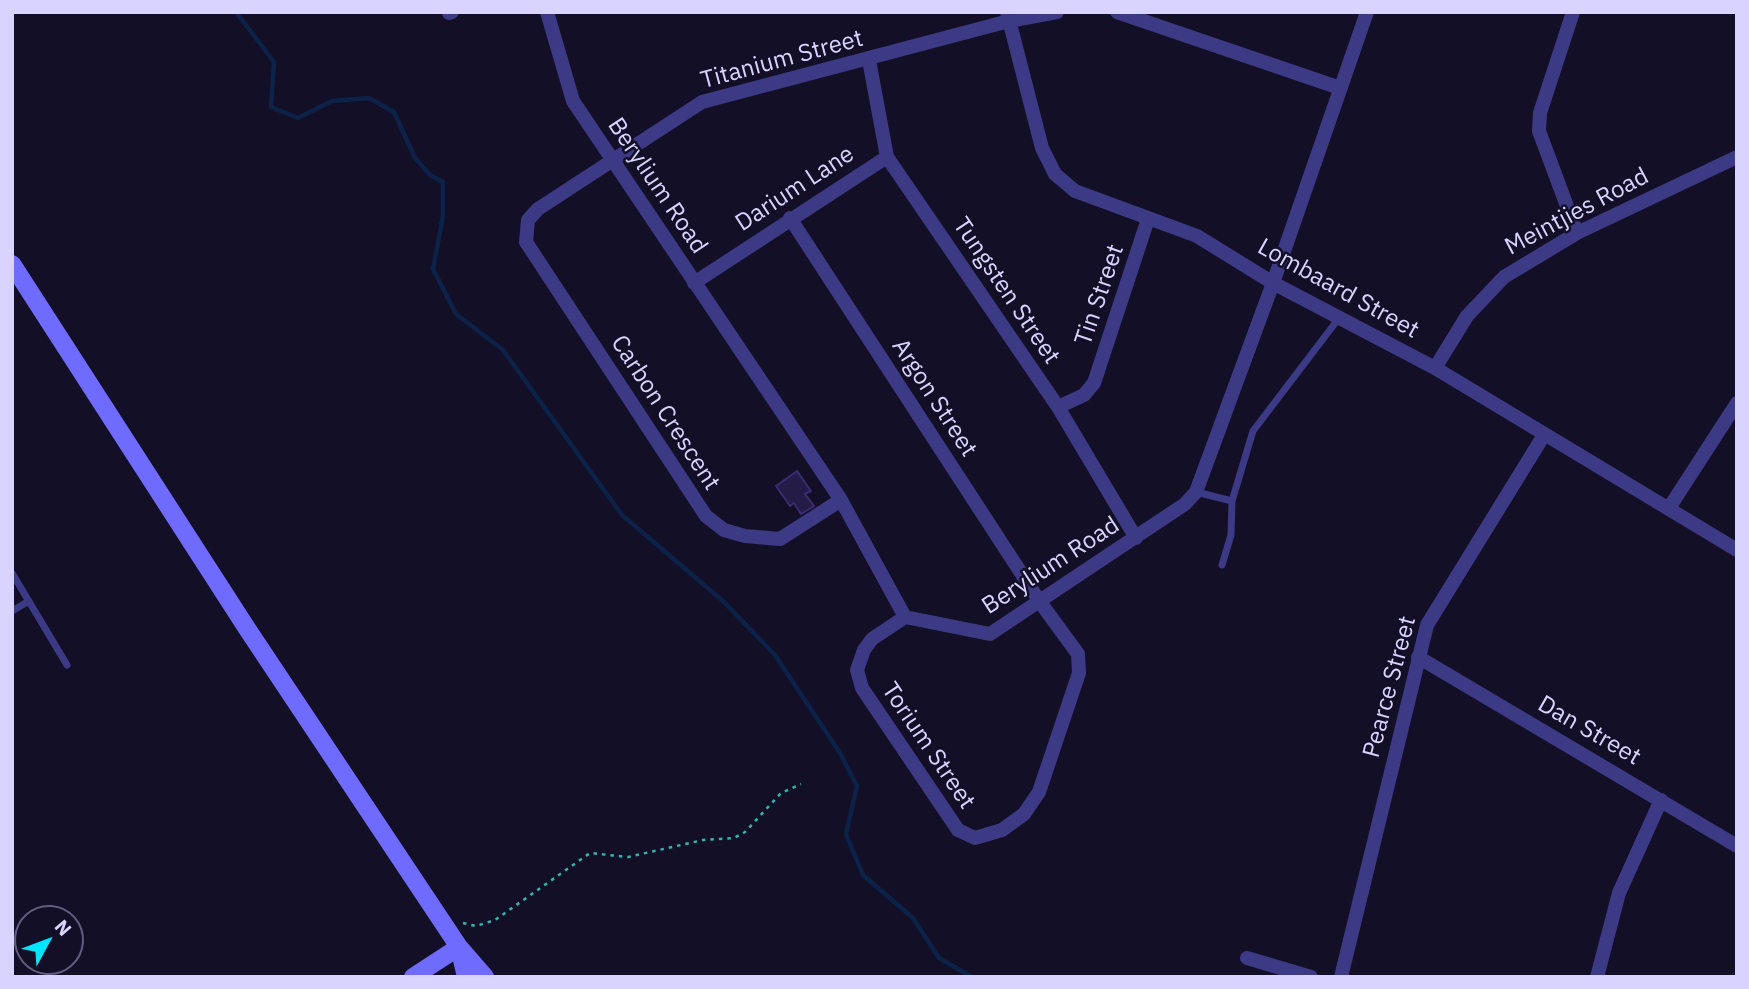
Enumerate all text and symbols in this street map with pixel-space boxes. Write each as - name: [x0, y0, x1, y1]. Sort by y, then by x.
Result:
- street label: Titanium Street: [698, 25, 866, 95]
- street label: Berylium Road: [601, 113, 713, 259]
- street label: Darium Lane: [730, 140, 860, 238]
- street label: Meintjies Road: [1500, 162, 1654, 262]
- street label: Tungsten Street: [946, 212, 1066, 370]
- street label: Lombaard Street: [1252, 233, 1424, 345]
- street label: Tin Street: [1069, 241, 1131, 349]
- street label: Carbon Crescent: [604, 330, 726, 496]
- street label: Argon Street: [885, 334, 983, 462]
- street label: Berylium Road: [977, 511, 1125, 621]
- street label: Pearce Street: [1357, 613, 1423, 761]
- street label: Torium Street: [875, 677, 981, 815]
- street label: Dan Street: [1532, 690, 1646, 772]
- north arrow: [14, 905, 84, 975]
- text: N: [50, 914, 77, 941]

